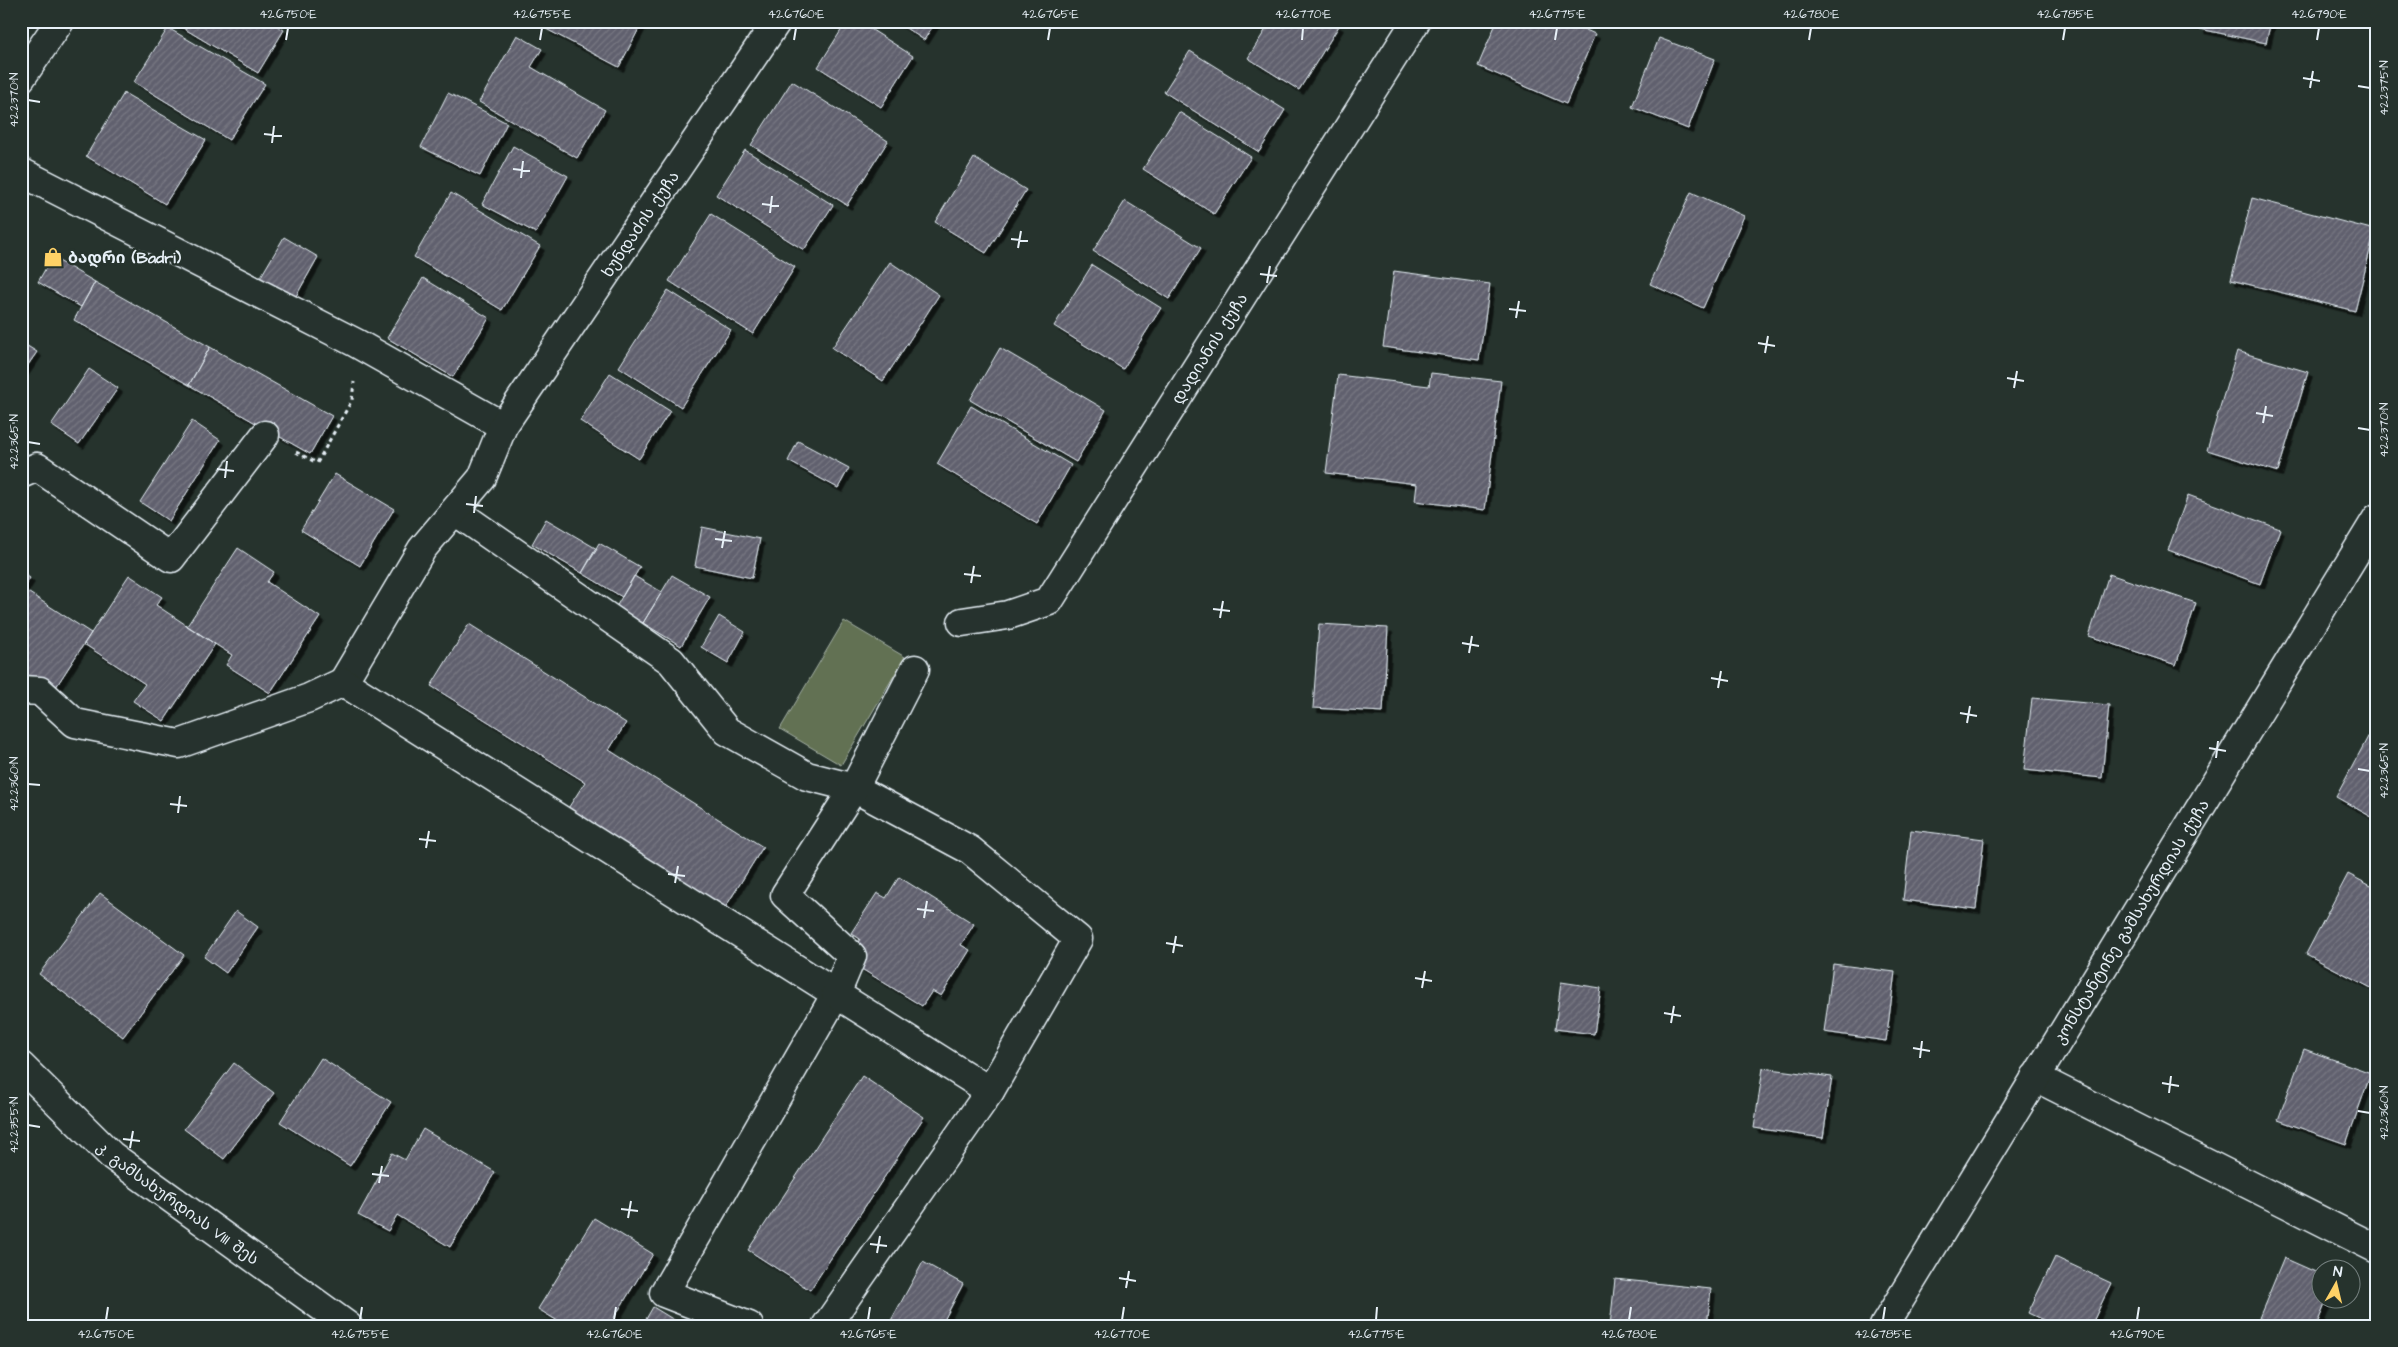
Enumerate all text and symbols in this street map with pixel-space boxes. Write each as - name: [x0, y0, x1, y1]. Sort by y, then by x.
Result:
- text: 42.6750°E: [259, 6, 317, 23]
- text: 42.6755°E: [513, 6, 571, 23]
- text: 42.6760°E: [768, 6, 824, 23]
- text: 42.6765°E: [1021, 6, 1079, 23]
- text: 42.6770°E: [1275, 6, 1331, 23]
- text: 42.6775°E: [1528, 6, 1586, 23]
- text: 42.6780°E: [1783, 6, 1839, 23]
- text: 42.6785°E: [2036, 6, 2094, 23]
- text: 42.6790°E: [2291, 6, 2347, 23]
- text: 42.2375°N: [2376, 60, 2393, 116]
- text: 42.2370°N: [6, 72, 23, 127]
- street label: ხუნდაძის ქუჩა: [597, 167, 685, 282]
- shop icon: ბადრი (Badri): [42, 246, 64, 268]
- place label: ბადრი (Badri): [68, 247, 182, 269]
- street label: დადიანის ქუჩა: [1166, 289, 1253, 408]
- text: 42.2370°N: [2376, 402, 2393, 457]
- text: 42.2365°N: [6, 414, 23, 470]
- text: 42.2365°N: [2376, 743, 2393, 799]
- text: 42.2360°N: [6, 756, 23, 811]
- street label: კონსტანტინე გამსახურდიას ქუჩა: [2049, 795, 2215, 1048]
- text: 42.2360°N: [2376, 1085, 2393, 1140]
- text: 42.2355°N: [6, 1096, 23, 1153]
- street label: კ. გამსახურდიას VIII შეს: [91, 1137, 263, 1270]
- north arrow: [2310, 1260, 2360, 1310]
- text: N: [2332, 1262, 2344, 1283]
- text: 42.6750°E: [77, 1326, 135, 1343]
- text: 42.6755°E: [331, 1326, 389, 1343]
- text: 42.6760°E: [586, 1326, 642, 1343]
- text: 42.6765°E: [839, 1326, 897, 1343]
- text: 42.6770°E: [1094, 1326, 1150, 1343]
- text: 42.6775°E: [1347, 1326, 1405, 1343]
- text: 42.6780°E: [1601, 1326, 1657, 1343]
- text: 42.6785°E: [1854, 1326, 1912, 1343]
- text: 42.6790°E: [2109, 1326, 2165, 1343]

